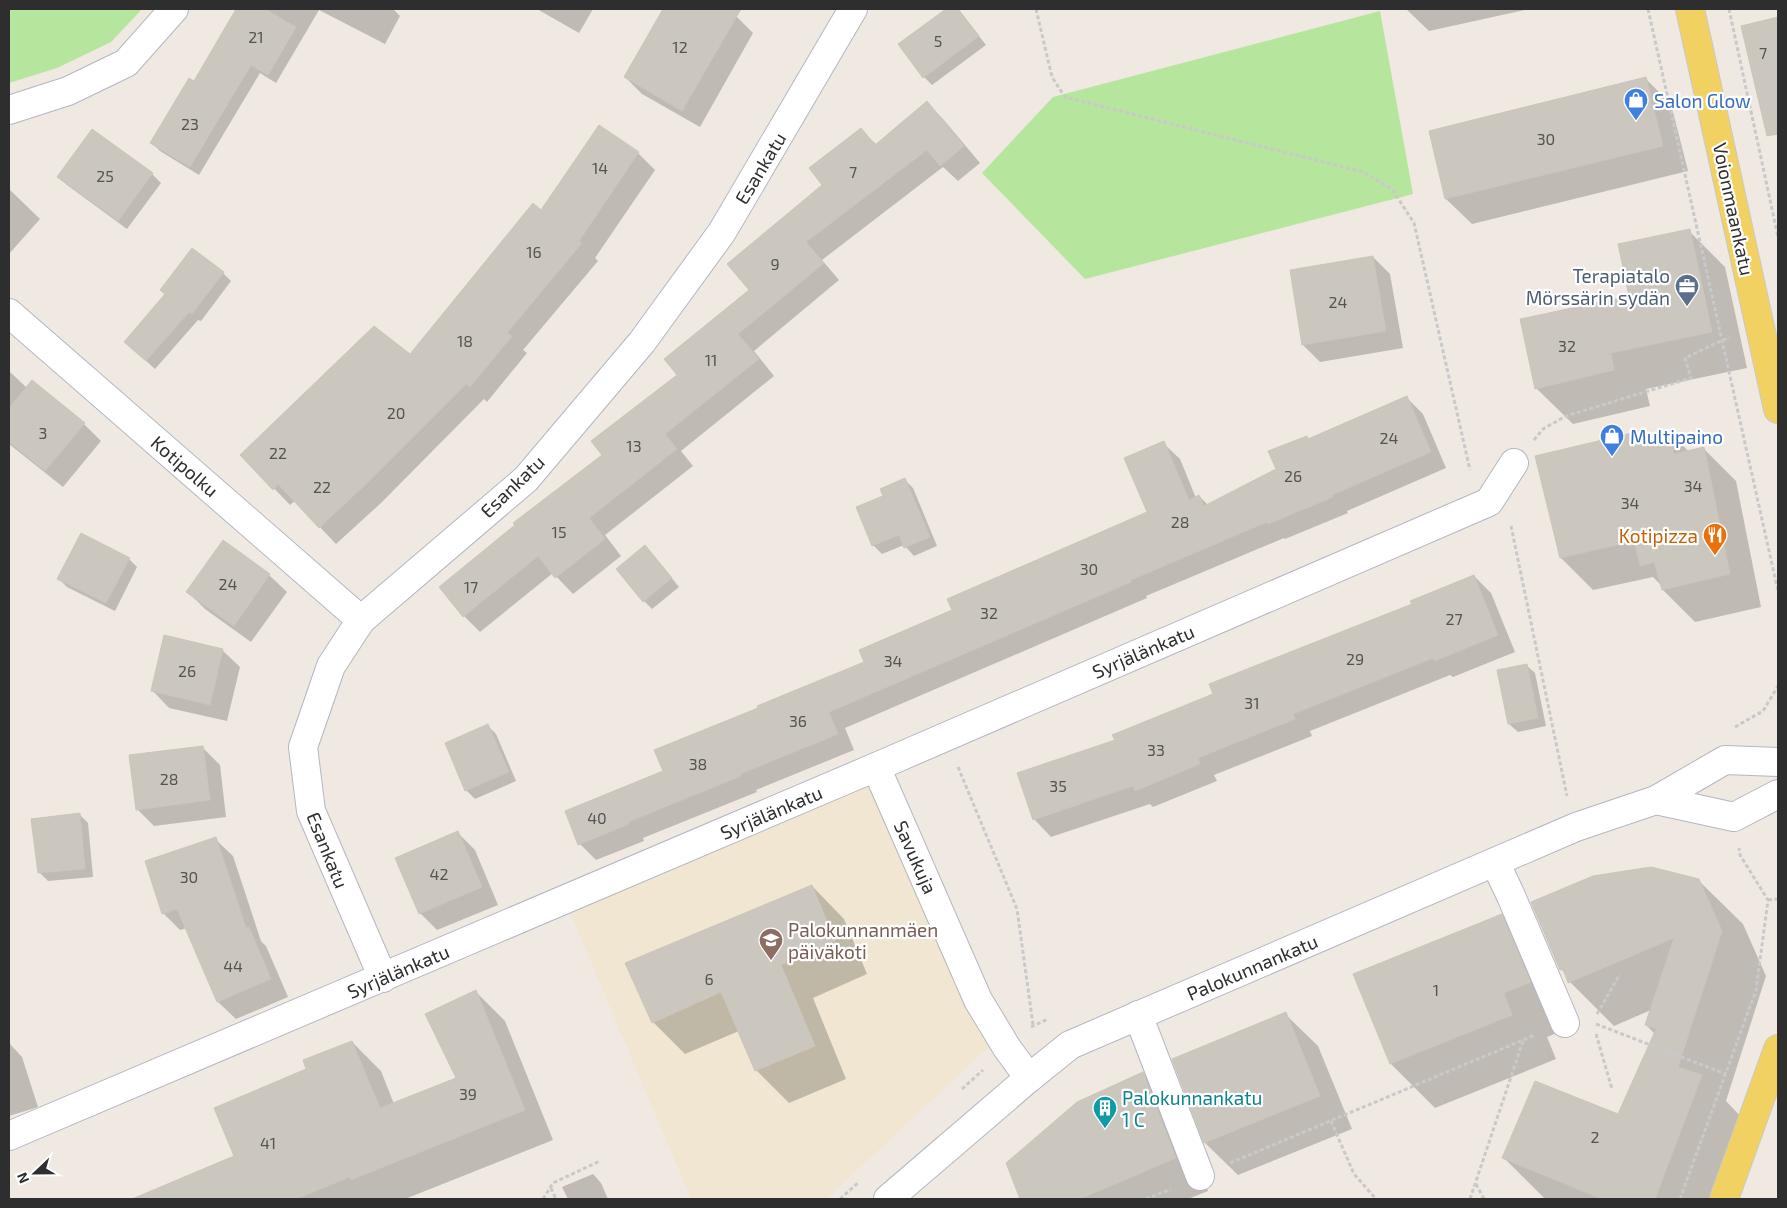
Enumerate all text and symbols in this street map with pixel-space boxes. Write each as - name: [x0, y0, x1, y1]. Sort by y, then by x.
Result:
- house number: 21: [248, 27, 264, 46]
- house number: 5: [934, 31, 942, 50]
- house number: 12: [672, 37, 688, 56]
- house number: 7: [1759, 43, 1767, 62]
- shop icon: Salon Glow: [1623, 87, 1649, 121]
- place label: Salon Glow: [1654, 89, 1751, 112]
- house number: 23: [181, 114, 199, 133]
- street label: Esankatu: [730, 128, 790, 208]
- house number: 30: [1537, 129, 1555, 148]
- street label: Voionmaankatu: [1709, 141, 1759, 277]
- house number: 14: [592, 158, 608, 177]
- house number: 7: [849, 162, 857, 181]
- house number: 25: [96, 166, 114, 185]
- house number: 16: [526, 242, 542, 261]
- house number: 9: [770, 254, 780, 273]
- place label: Terapiatalo Mörssärin sydän: [1526, 264, 1670, 309]
- office icon: Terapiatalo Mörssärin sydän: [1674, 273, 1700, 307]
- house number: 24: [1329, 292, 1348, 311]
- house number: 18: [457, 331, 473, 350]
- house number: 32: [1558, 336, 1576, 355]
- house number: 11: [705, 350, 717, 369]
- house number: 20: [387, 403, 405, 422]
- house number: 3: [39, 423, 47, 442]
- shop icon: Multipaino: [1599, 423, 1625, 457]
- place label: Multipaino: [1630, 425, 1723, 448]
- house number: 24: [1380, 428, 1399, 447]
- street label: Kotipolku: [147, 431, 223, 501]
- house number: 13: [626, 436, 642, 455]
- house number: 22: [269, 443, 287, 462]
- street label: Esankatu: [475, 450, 549, 522]
- house number: 26: [1284, 466, 1302, 485]
- house number: 34: [1684, 476, 1703, 495]
- house number: 22: [313, 477, 331, 496]
- house number: 34: [1621, 493, 1640, 512]
- house number: 28: [1171, 512, 1189, 531]
- house number: 15: [552, 522, 566, 541]
- restaurant icon: Kotipizza: [1702, 522, 1728, 556]
- place label: Kotipizza: [1619, 524, 1698, 547]
- house number: 30: [1080, 559, 1098, 578]
- house number: 24: [219, 574, 238, 593]
- house number: 17: [464, 577, 478, 596]
- house number: 32: [980, 603, 998, 622]
- house number: 27: [1445, 609, 1463, 628]
- street label: Syrjälänkatu: [1088, 619, 1198, 683]
- house number: 29: [1346, 649, 1364, 668]
- house number: 34: [884, 651, 903, 670]
- house number: 26: [178, 661, 196, 680]
- house number: 31: [1244, 693, 1260, 712]
- house number: 36: [789, 711, 807, 730]
- house number: 33: [1147, 740, 1165, 759]
- house number: 38: [689, 754, 707, 773]
- house number: 28: [160, 769, 178, 788]
- house number: 35: [1049, 776, 1067, 795]
- street label: Syrjälänkatu: [716, 780, 826, 844]
- house number: 40: [587, 808, 607, 827]
- street label: Esankatu: [302, 809, 354, 891]
- street label: Savukuja: [890, 817, 942, 897]
- house number: 42: [430, 864, 448, 883]
- house number: 30: [180, 867, 198, 886]
- place label: Palokunnanmäen päiväkoti: [788, 918, 938, 963]
- school or university icon: Palokunnanmäen päiväkoti: [758, 927, 784, 961]
- street label: Palokunnankatu: [1183, 929, 1321, 1005]
- street label: Syrjälänkatu: [343, 939, 453, 1003]
- house number: 44: [223, 956, 243, 975]
- house number: 6: [704, 969, 714, 988]
- house number: 1: [1433, 980, 1439, 999]
- house number: 39: [459, 1084, 477, 1103]
- place label: Palokunnankatu 1 C: [1122, 1086, 1262, 1131]
- building icon: Palokunnankatu 1 C: [1092, 1095, 1118, 1129]
- house number: 2: [1591, 1127, 1600, 1146]
- house number: 41: [260, 1133, 276, 1152]
- north arrow: [10, 1148, 60, 1198]
- text: N: [13, 1170, 32, 1186]

